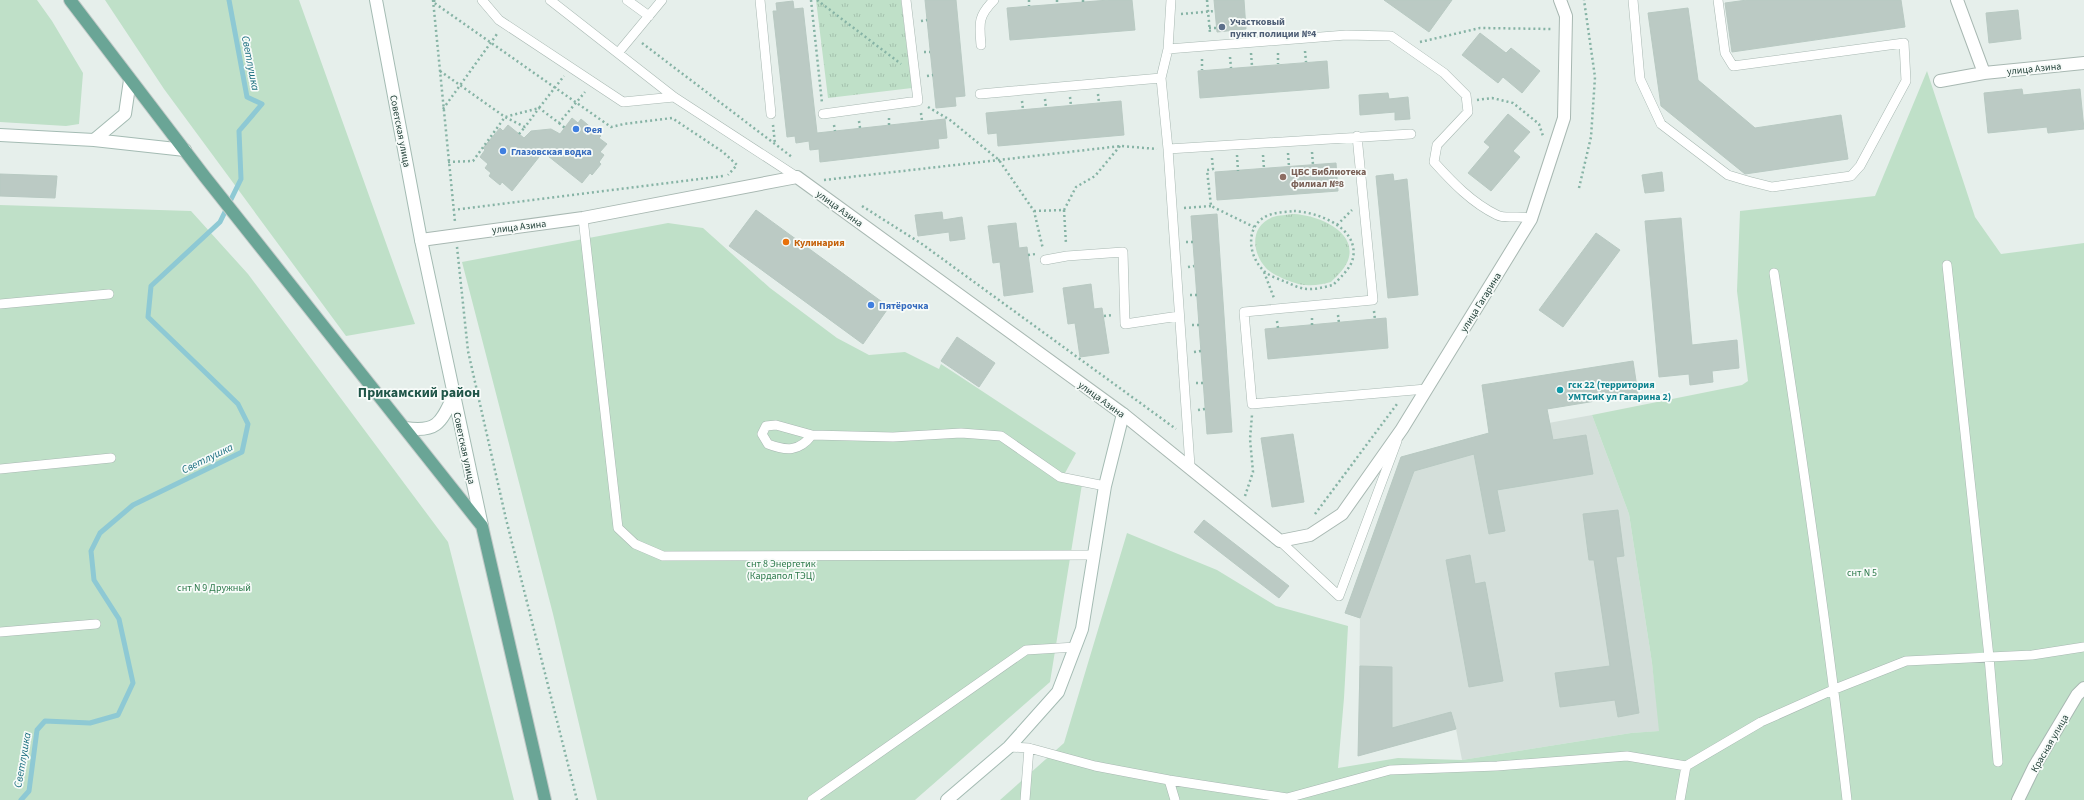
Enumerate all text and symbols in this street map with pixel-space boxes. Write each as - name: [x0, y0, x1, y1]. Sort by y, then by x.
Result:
- place label: Участковый пункт полиции №4: [1230, 15, 1317, 41]
- marker: Участковый пункт полиции №4: [1217, 22, 1227, 32]
- water label: Светлушка: [238, 34, 263, 92]
- street label: улица Азина: [2006, 59, 2062, 79]
- street label: Советская улица: [386, 94, 414, 169]
- place label: Фея: [584, 123, 602, 137]
- marker: Фея: [571, 124, 581, 134]
- place label: Глазовская водка: [511, 145, 592, 159]
- marker: Глазовская водка: [498, 146, 508, 156]
- place label: ЦБС Библиотека филиал №8: [1291, 165, 1366, 191]
- marker: ЦБС Библиотека филиал №8: [1278, 172, 1288, 182]
- street label: улица Азина: [813, 187, 866, 231]
- street label: улица Азина: [491, 217, 547, 237]
- place label: Кулинария: [794, 236, 845, 250]
- marker: Кулинария: [781, 237, 791, 247]
- street label: улица Гагарина: [1457, 270, 1505, 335]
- place label: Пятёрочка: [879, 299, 928, 313]
- marker: Пятёрочка: [866, 300, 876, 310]
- street label: улица Азина: [1075, 378, 1128, 422]
- place label: гск 22 (территория УМТСиК ул Гагарина 2): [1568, 378, 1671, 404]
- district label: Прикамский район: [358, 383, 480, 403]
- marker: гск 22 (территория УМТСиК ул Гагарина 2): [1555, 385, 1565, 395]
- street label: Советская улица: [450, 411, 478, 486]
- water label: Светлушка: [179, 439, 236, 477]
- park label: снт 8 Энергетик (Кардапол ТЭЦ): [746, 557, 816, 583]
- park label: снт N 5: [1847, 566, 1877, 580]
- park label: снт N 9 Дружный: [177, 581, 251, 595]
- street label: Красная улица: [2028, 712, 2072, 775]
- water label: Светлушка: [10, 731, 35, 789]

